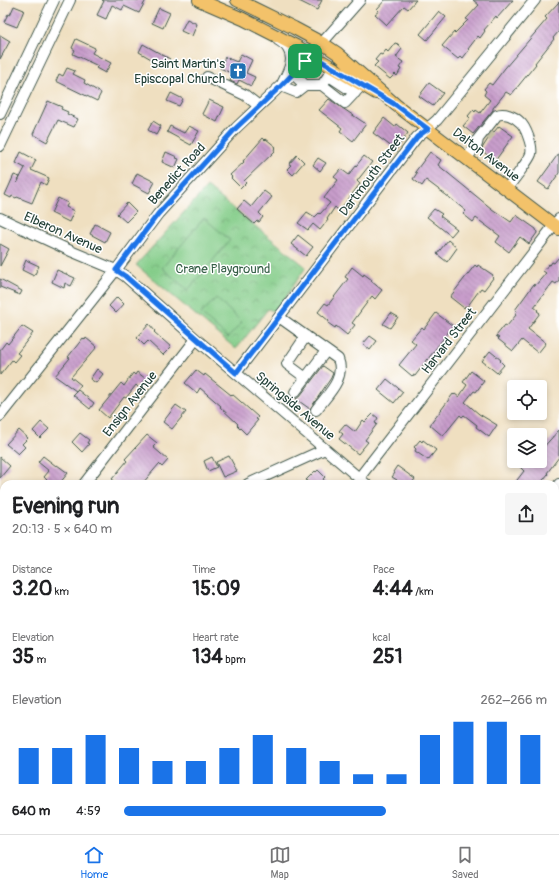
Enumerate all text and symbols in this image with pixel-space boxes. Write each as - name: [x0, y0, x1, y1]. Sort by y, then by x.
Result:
- pin: [288, 44, 322, 78]
- icon: arrive: [294, 50, 316, 72]
- place label: Saint Martin's Episcopal Church: [134, 56, 225, 87]
- church icon: Saint Martin's Episcopal Church: [228, 61, 248, 81]
- street label: Dalton Avenue: [449, 125, 523, 186]
- street label: Dartmouth Street: [336, 130, 408, 219]
- street label: Benedict Road: [145, 140, 209, 208]
- street label: Elberon Avenue: [21, 209, 105, 258]
- park label: Crane Playground: [176, 261, 270, 277]
- street label: Harvard Street: [418, 304, 480, 377]
- street label: Ensign Avenue: [99, 368, 161, 440]
- street label: Springside Avenue: [252, 368, 338, 444]
- map controls: [507, 380, 547, 468]
- button: locate: [507, 380, 547, 420]
- button: layers: [507, 428, 547, 468]
- text: Evening run: [12, 492, 120, 520]
- button: share: [505, 493, 547, 535]
- text: 20:13 · 5 × 640 m: [12, 521, 112, 537]
- text: Distance: [12, 563, 52, 576]
- text: Time: [192, 563, 215, 576]
- text: Pace: [373, 563, 394, 576]
- text: 3.20: [12, 576, 52, 601]
- text: 15:09: [192, 576, 240, 601]
- text: 4:44: [373, 576, 413, 601]
- text: km: [52, 585, 69, 598]
- text: /km: [413, 585, 434, 598]
- text: Elevation: [12, 631, 54, 644]
- text: Heart rate: [192, 631, 239, 644]
- text: kcal: [373, 631, 391, 644]
- text: 35: [12, 644, 34, 669]
- text: 134: [192, 644, 223, 669]
- text: 251: [373, 644, 403, 669]
- text: m: [34, 653, 46, 666]
- text: bpm: [223, 653, 246, 666]
- text: Elevation: [12, 692, 62, 708]
- text: 262–266 m: [480, 692, 547, 708]
- text: 640 m: [12, 803, 50, 819]
- text: 4:59: [76, 803, 101, 819]
- tab: Home: [80, 844, 108, 881]
- tab: Map: [269, 844, 291, 881]
- tab: Saved: [451, 844, 479, 881]

